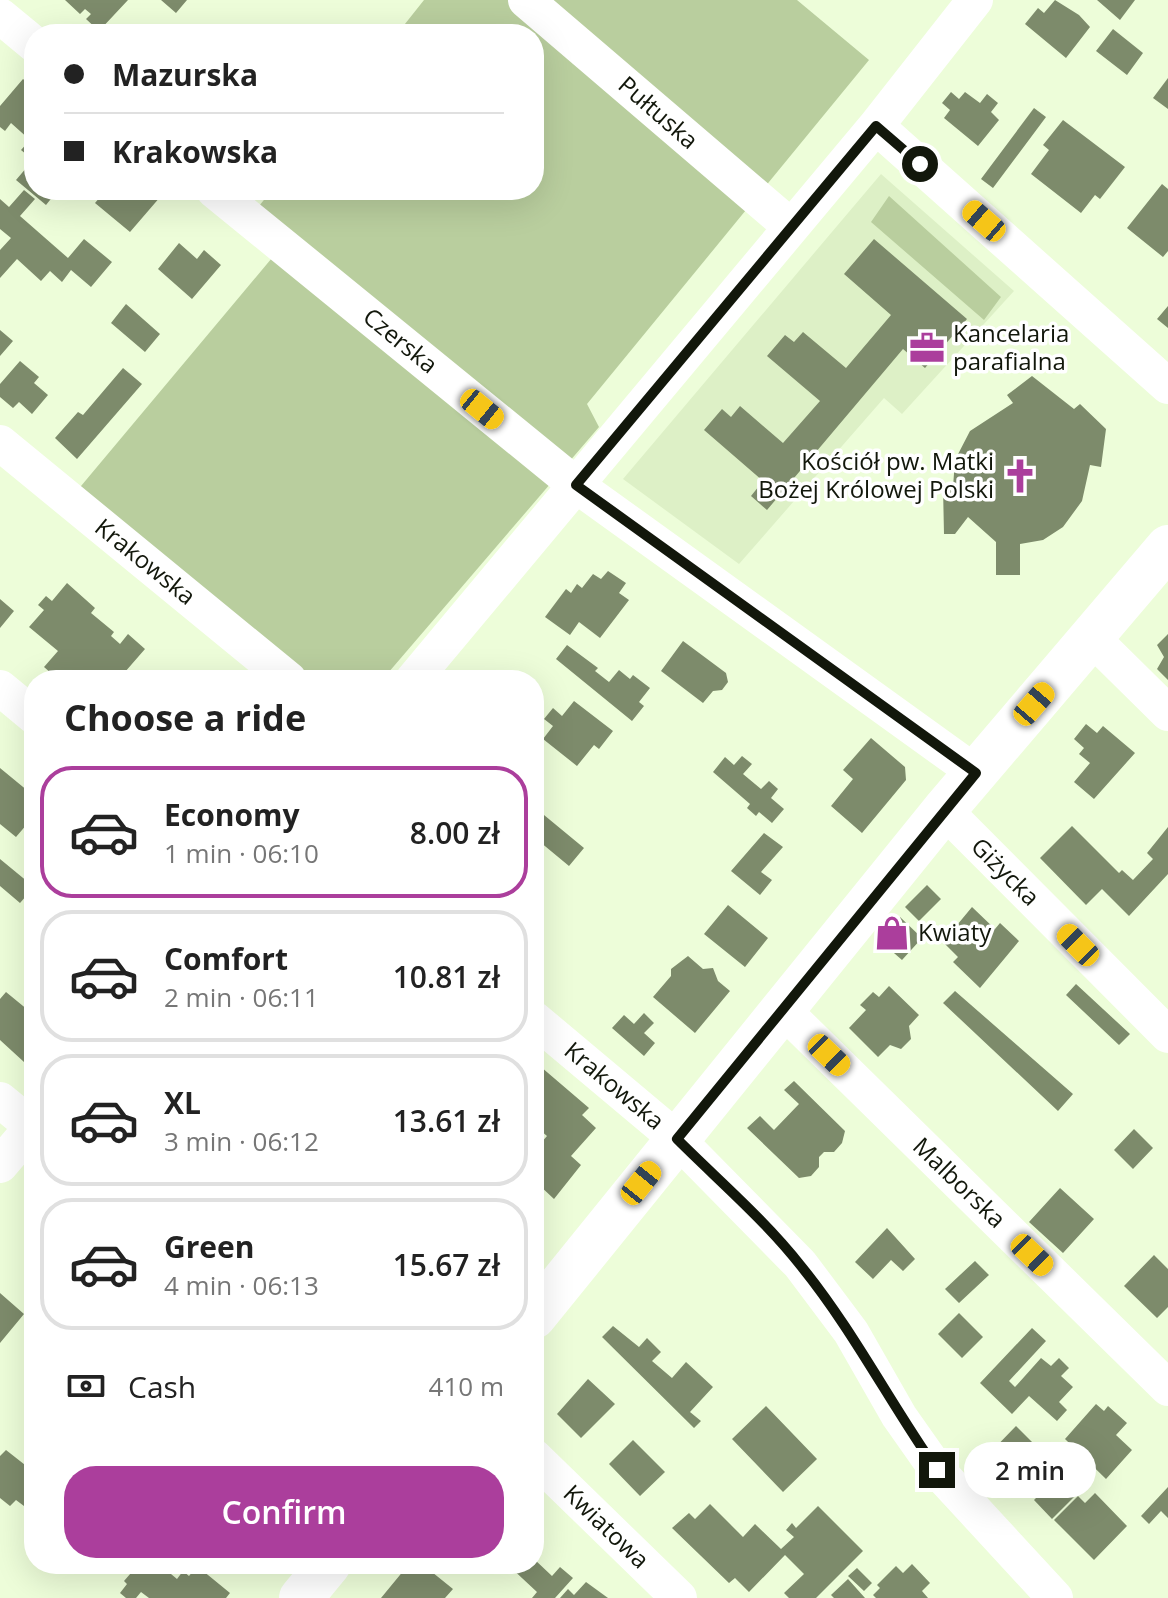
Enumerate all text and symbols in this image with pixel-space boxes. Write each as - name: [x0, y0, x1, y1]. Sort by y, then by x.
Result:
- text: Mazurska: [112, 54, 258, 95]
- street label: Pułtuska: [612, 68, 706, 156]
- text: Krakowska: [112, 131, 278, 172]
- route start: [902, 146, 938, 182]
- car: [958, 196, 1010, 246]
- street label: Czerska: [357, 300, 445, 380]
- place label: Kancelaria parafialna: [953, 316, 1069, 377]
- office icon: Kancelaria parafialna: [908, 329, 946, 367]
- car: [456, 385, 508, 433]
- place label: Kościół pw. Matki Bożej Królowej Polski: [758, 444, 994, 505]
- church icon: Kościół pw. Matki Bożej Królowej Polski: [1001, 457, 1039, 495]
- street label: Krakowska: [89, 510, 203, 612]
- car: [1009, 678, 1059, 730]
- text: Choose a ride: [64, 693, 306, 742]
- text: Economy: [164, 794, 300, 835]
- icon: car: [68, 796, 140, 868]
- text: 8.00 zł: [410, 812, 500, 853]
- street label: Giżycka: [965, 829, 1048, 912]
- text: 1 min · 06:10: [164, 835, 319, 871]
- shop icon: Kwiaty: [873, 914, 911, 952]
- place label: Kwiaty: [918, 915, 992, 948]
- car: [1053, 920, 1103, 970]
- text: Comfort: [164, 938, 288, 979]
- icon: car: [68, 940, 140, 1012]
- text: 10.81 zł: [393, 956, 500, 997]
- text: 2 min · 06:11: [164, 979, 319, 1015]
- car: [803, 1030, 855, 1080]
- street label: Krakowska: [558, 1033, 672, 1136]
- text: XL: [164, 1082, 201, 1123]
- icon: car: [68, 1084, 140, 1156]
- text: 13.61 zł: [393, 1100, 500, 1141]
- text: 3 min · 06:12: [164, 1123, 319, 1159]
- street label: Malborska: [906, 1129, 1014, 1235]
- car: [617, 1157, 665, 1209]
- text: Green: [164, 1226, 255, 1267]
- icon: car: [68, 1228, 140, 1300]
- car: [1006, 1230, 1058, 1280]
- text: 15.67 zł: [393, 1244, 500, 1285]
- text: 4 min · 06:13: [164, 1267, 319, 1303]
- icon: cash: [64, 1364, 108, 1408]
- text: Cash: [128, 1366, 196, 1407]
- text: 410 m: [429, 1368, 504, 1404]
- callout: 2 min: [965, 1442, 1097, 1498]
- route end: [919, 1452, 955, 1488]
- text: 2 min: [995, 1452, 1065, 1488]
- button: Confirm: [64, 1466, 504, 1558]
- street label: Kwiatowa: [557, 1477, 657, 1575]

